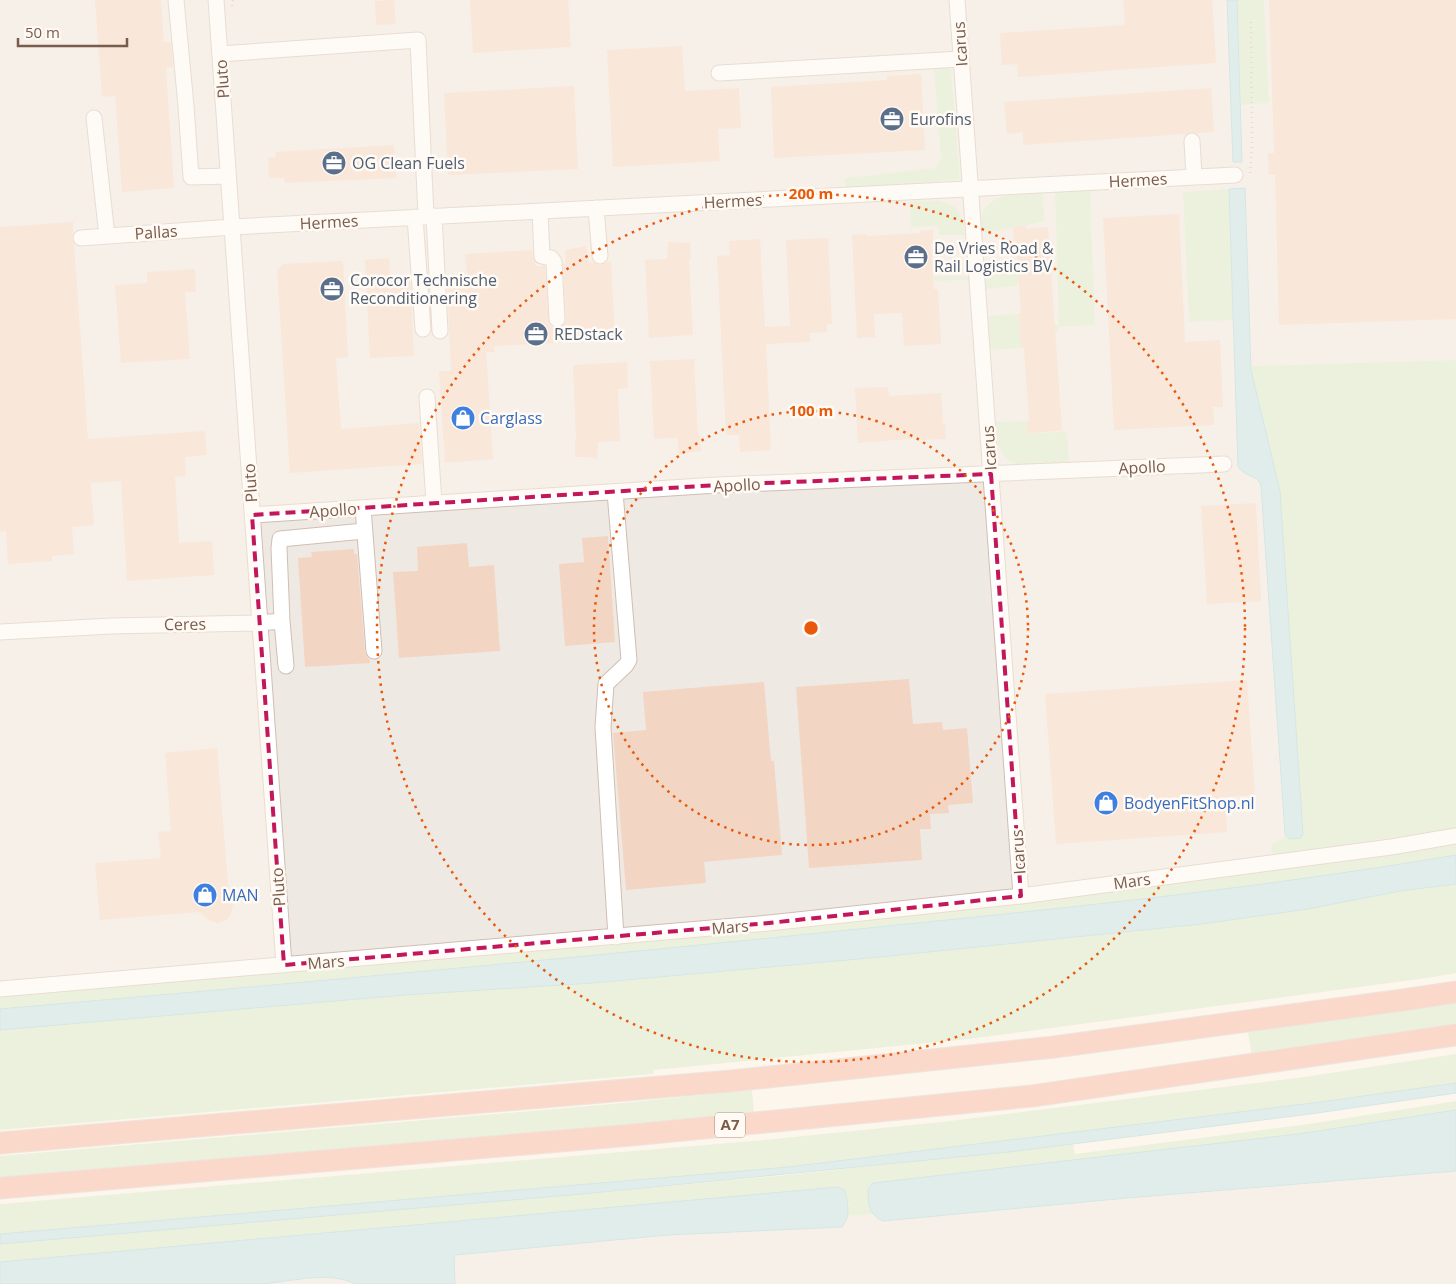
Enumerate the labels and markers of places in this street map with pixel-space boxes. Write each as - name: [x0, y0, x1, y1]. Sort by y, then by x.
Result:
- office icon: Eurofins: [879, 106, 905, 132]
- place label: Eurofins: [910, 108, 972, 130]
- office icon: OG Clean Fuels: [321, 150, 347, 176]
- place label: OG Clean Fuels: [352, 152, 465, 174]
- place label: De Vries Road & Rail Logistics BV: [934, 237, 1054, 277]
- office icon: De Vries Road & Rail Logistics BV: [903, 244, 929, 270]
- place label: Corocor Technische Reconditionering: [350, 269, 497, 309]
- office icon: Corocor Technische Reconditionering: [319, 276, 345, 302]
- office icon: REDstack: [523, 321, 549, 347]
- place label: REDstack: [554, 323, 623, 345]
- shop icon: Carglass: [450, 405, 476, 431]
- place label: Carglass: [480, 407, 542, 429]
- centre of rings: [802, 619, 820, 637]
- shop icon: BodyenFitShop.nl: [1093, 790, 1119, 816]
- place label: BodyenFitShop.nl: [1124, 792, 1255, 814]
- shop icon: MAN: [192, 882, 218, 908]
- place label: MAN: [222, 884, 259, 906]

